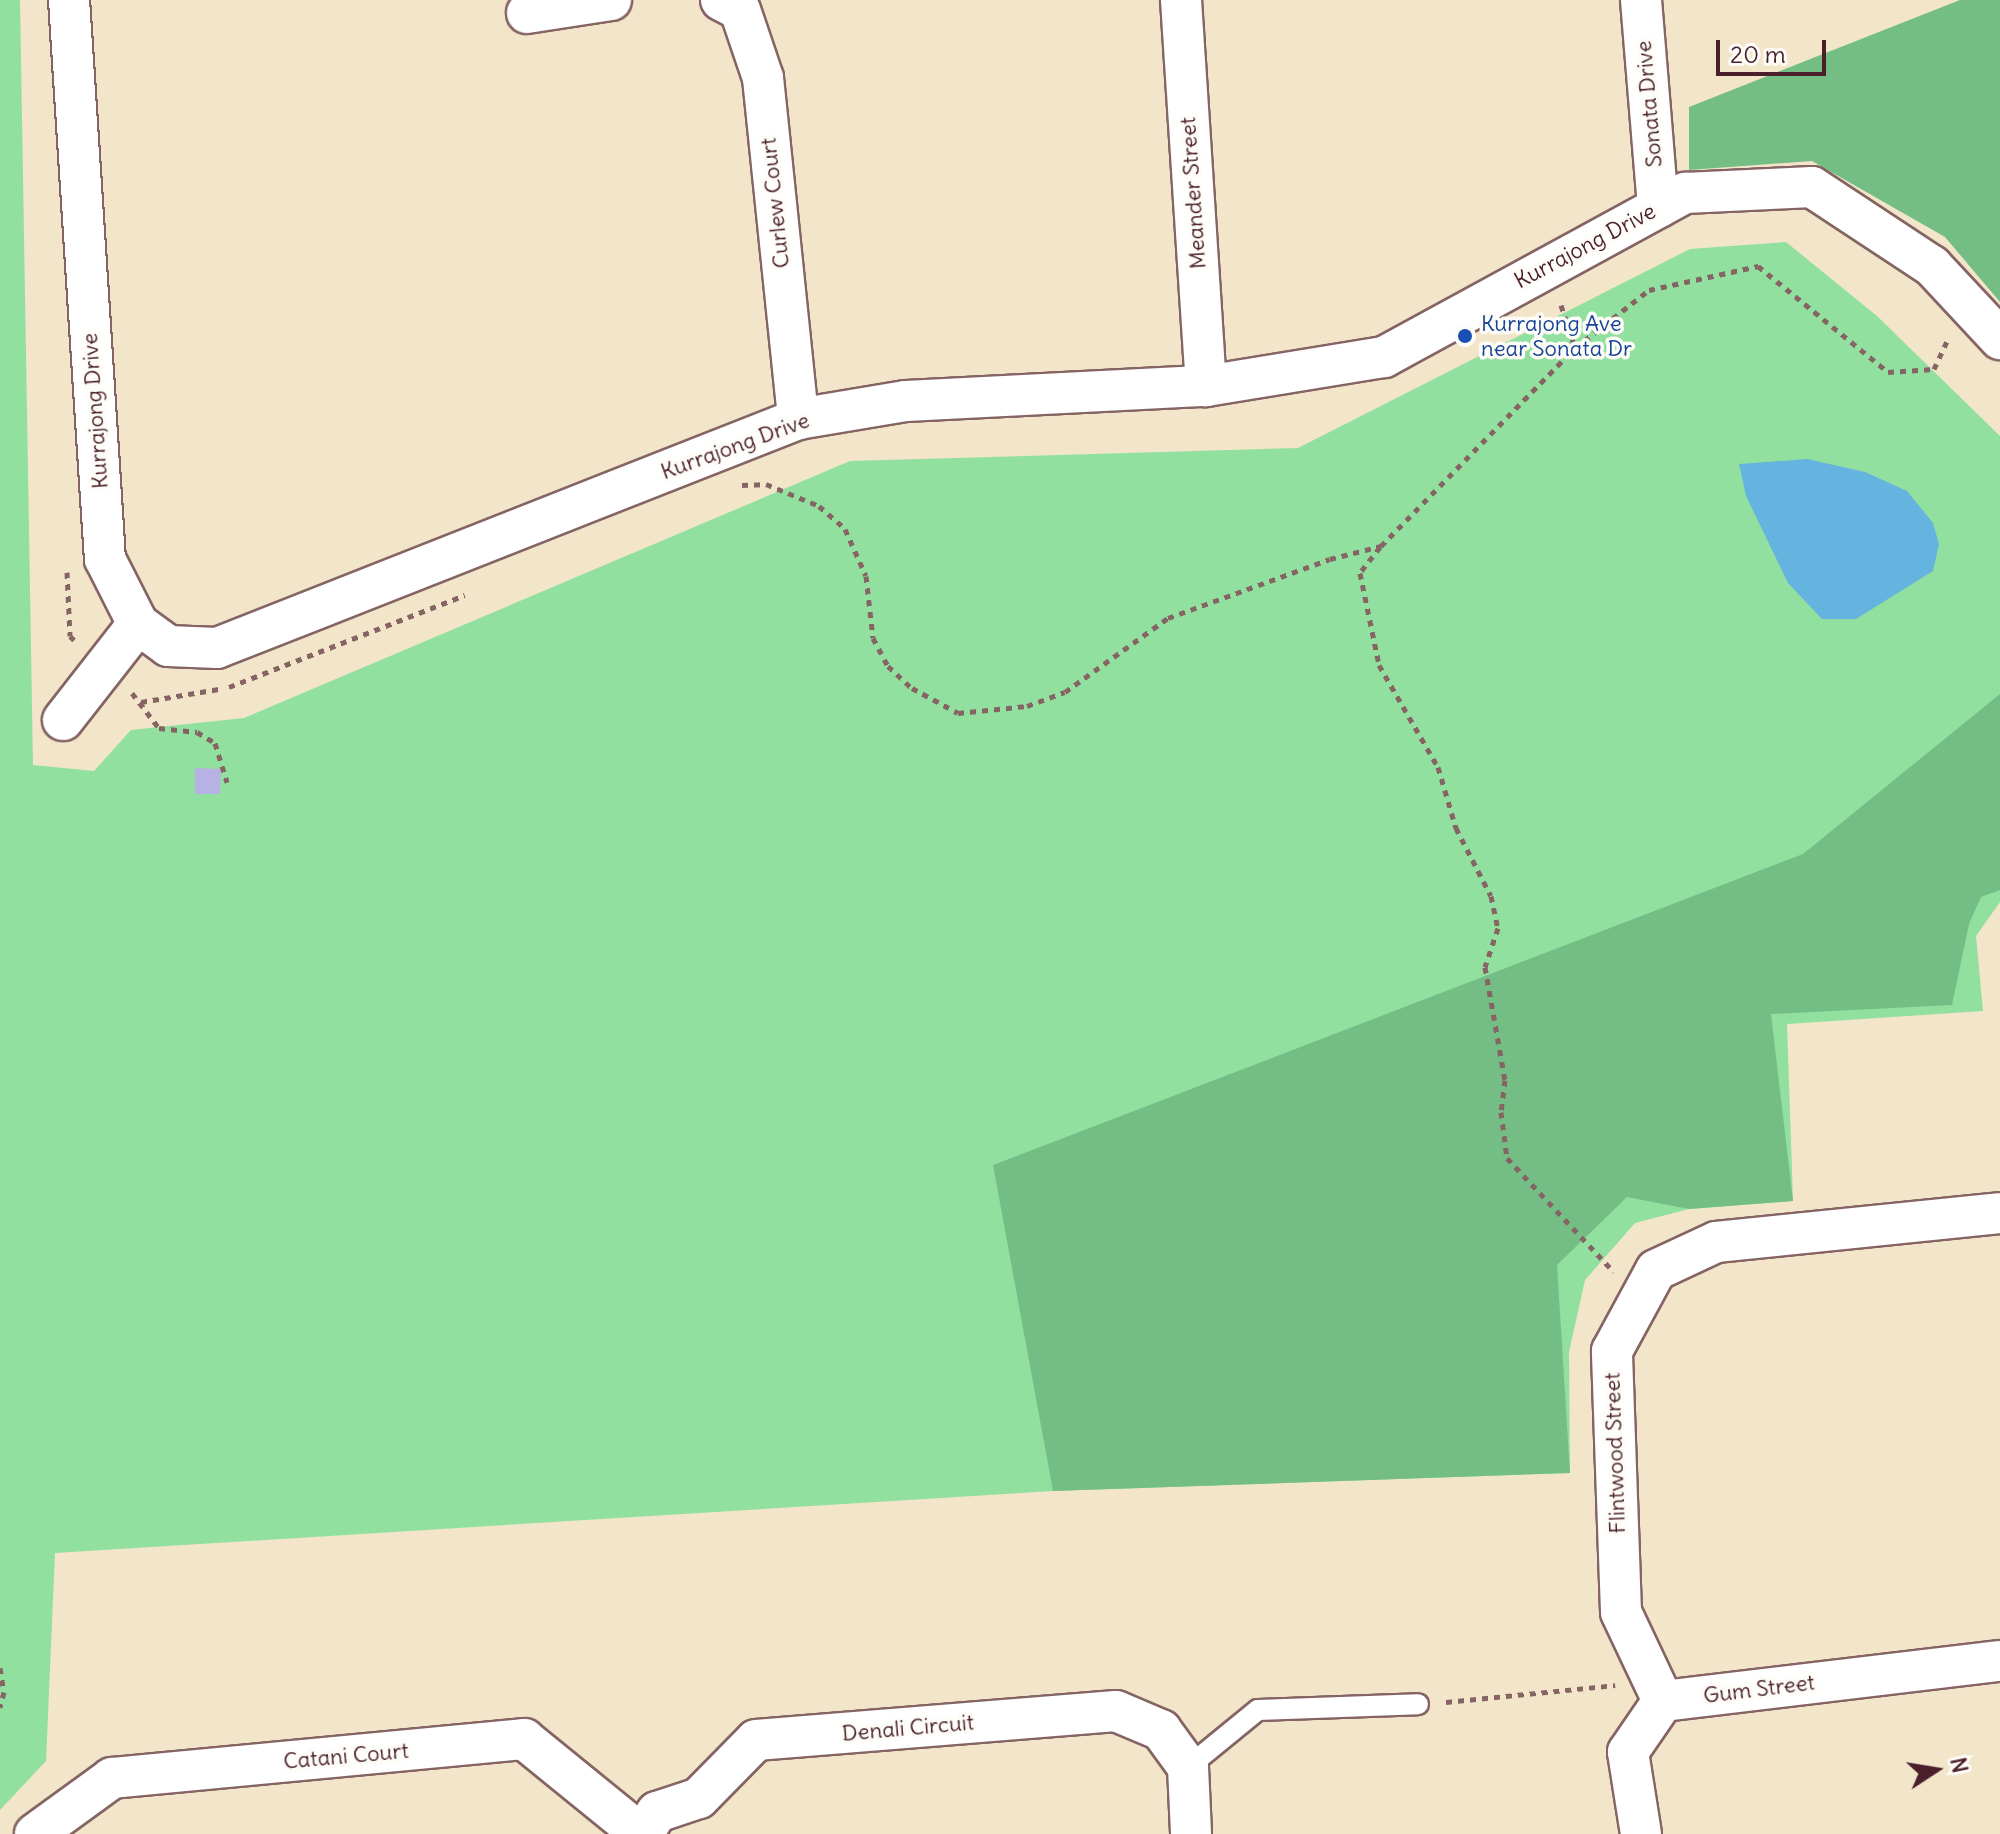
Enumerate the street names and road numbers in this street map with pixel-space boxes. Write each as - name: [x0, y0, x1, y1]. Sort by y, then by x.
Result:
- street label: Sonata Drive: [1630, 40, 1668, 168]
- street label: Meander Street: [1175, 116, 1211, 270]
- street label: Curlew Court: [755, 136, 795, 270]
- street label: Kurrajong Drive: [1510, 198, 1660, 294]
- street label: Kurrajong Drive: [76, 332, 114, 490]
- street label: Kurrajong Drive: [657, 407, 813, 485]
- street label: Flintwood Street: [1599, 1372, 1631, 1534]
- street label: Gum Street: [1702, 1669, 1816, 1709]
- street label: Denali Circuit: [841, 1709, 975, 1747]
- street label: Catani Court: [282, 1737, 410, 1775]

